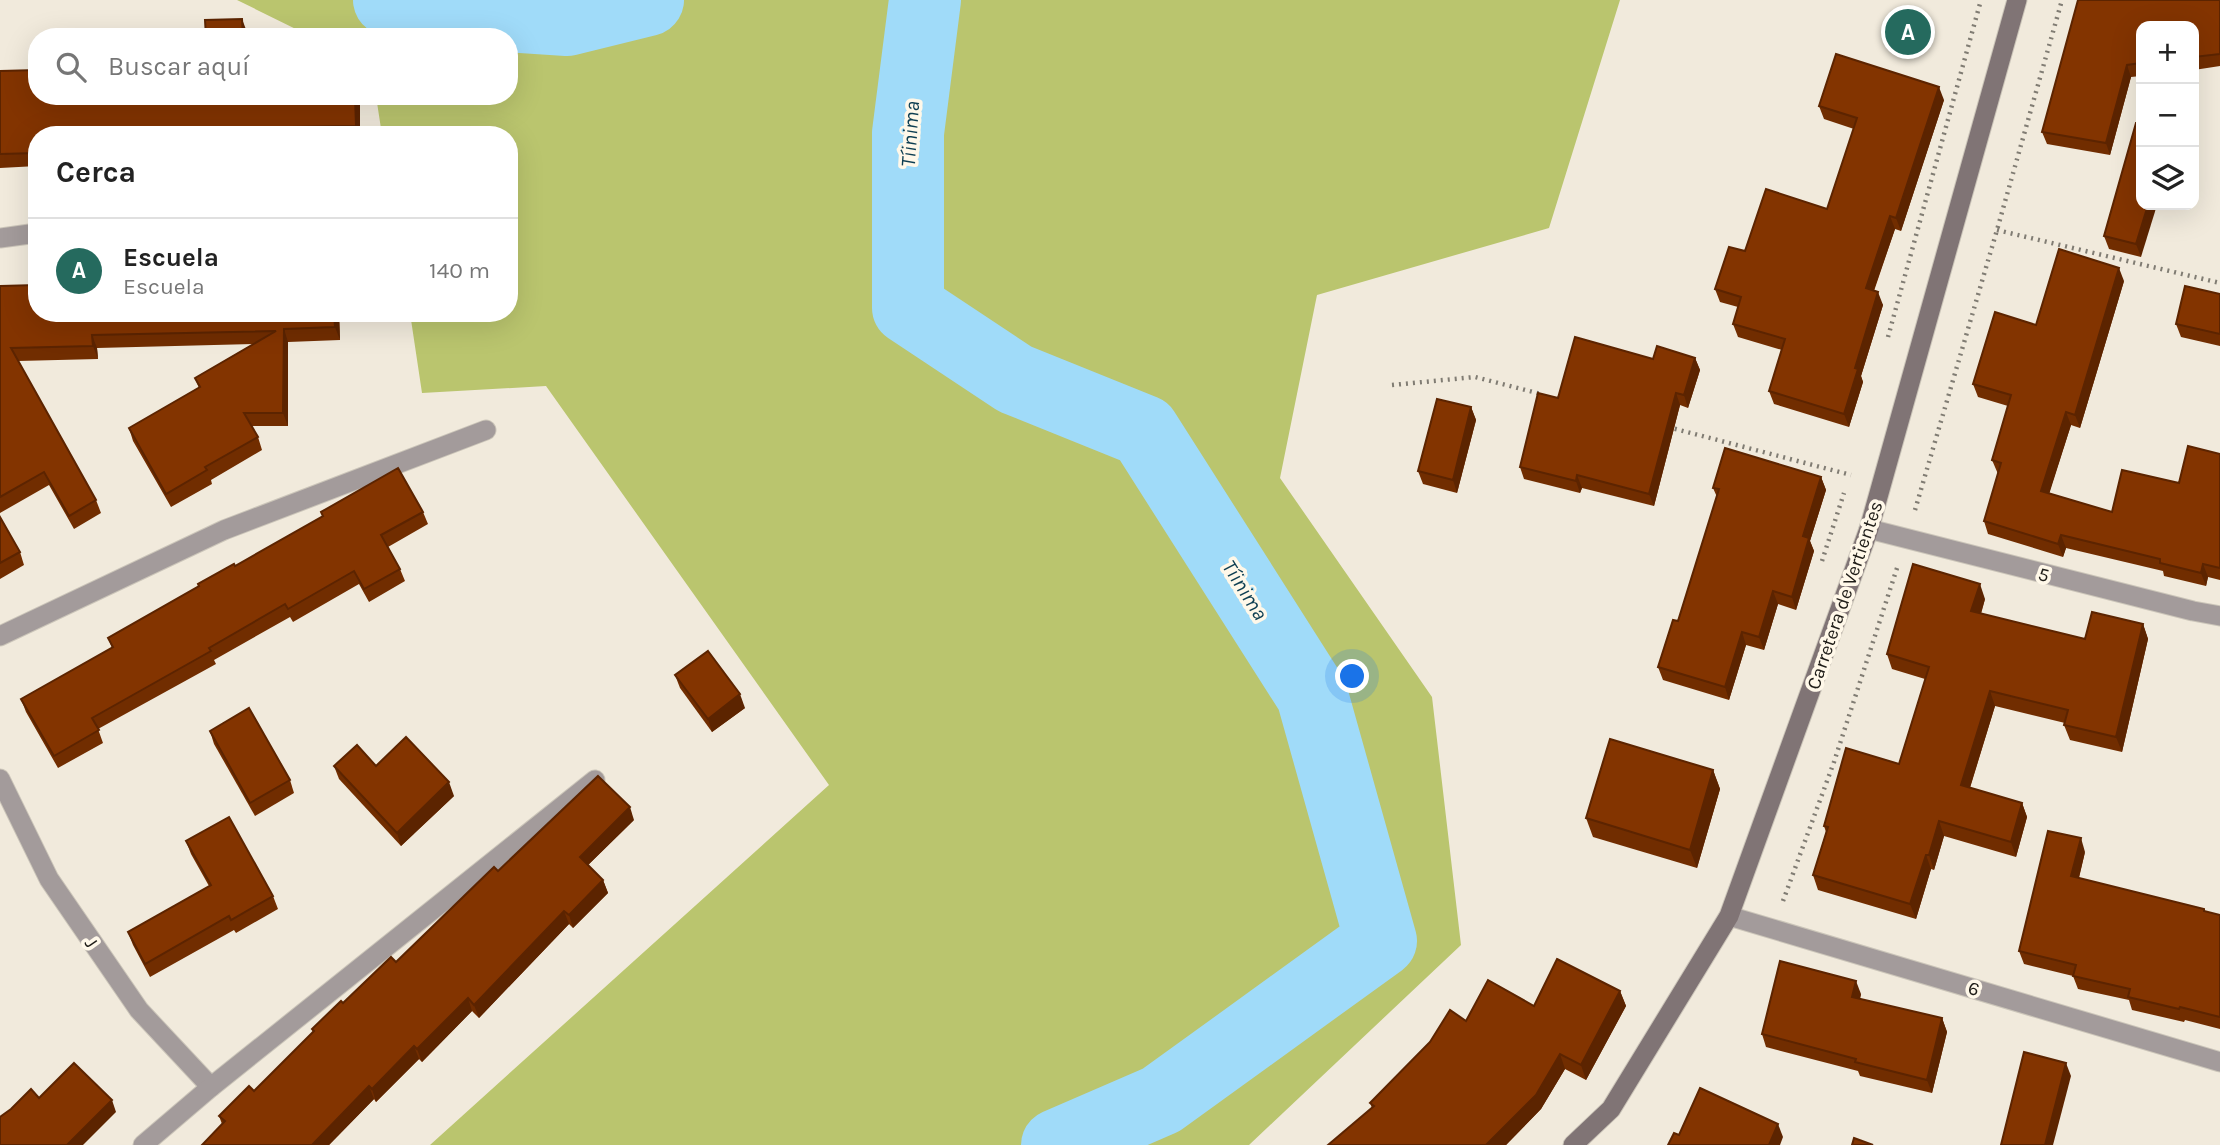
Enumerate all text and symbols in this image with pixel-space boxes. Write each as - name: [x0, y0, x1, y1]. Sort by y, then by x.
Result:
- pin: A: [1885, 6, 1931, 58]
- map controls: [2136, 21, 2199, 210]
- button: +: [2136, 21, 2199, 84]
- search box: [28, 28, 518, 105]
- icon: search: [52, 48, 90, 86]
- text: Buscar aquí: [108, 51, 250, 82]
- button: −: [2136, 84, 2199, 147]
- water label: Tíinima: [896, 100, 924, 168]
- button: layers: [2136, 147, 2199, 210]
- text: Cerca: [56, 154, 136, 190]
- text: Escuela: [123, 242, 219, 273]
- text: A: [72, 257, 86, 284]
- text: 140 m: [429, 257, 490, 284]
- text: Escuela: [123, 273, 205, 300]
- street label: Carretera de Vertientes: [1802, 498, 1887, 692]
- water label: Tíinima: [1217, 556, 1273, 624]
- street label: 5: [2036, 563, 2052, 587]
- your location: [1335, 659, 1369, 693]
- street label: J: [80, 933, 102, 952]
- street label: 6: [1965, 977, 1982, 1001]

